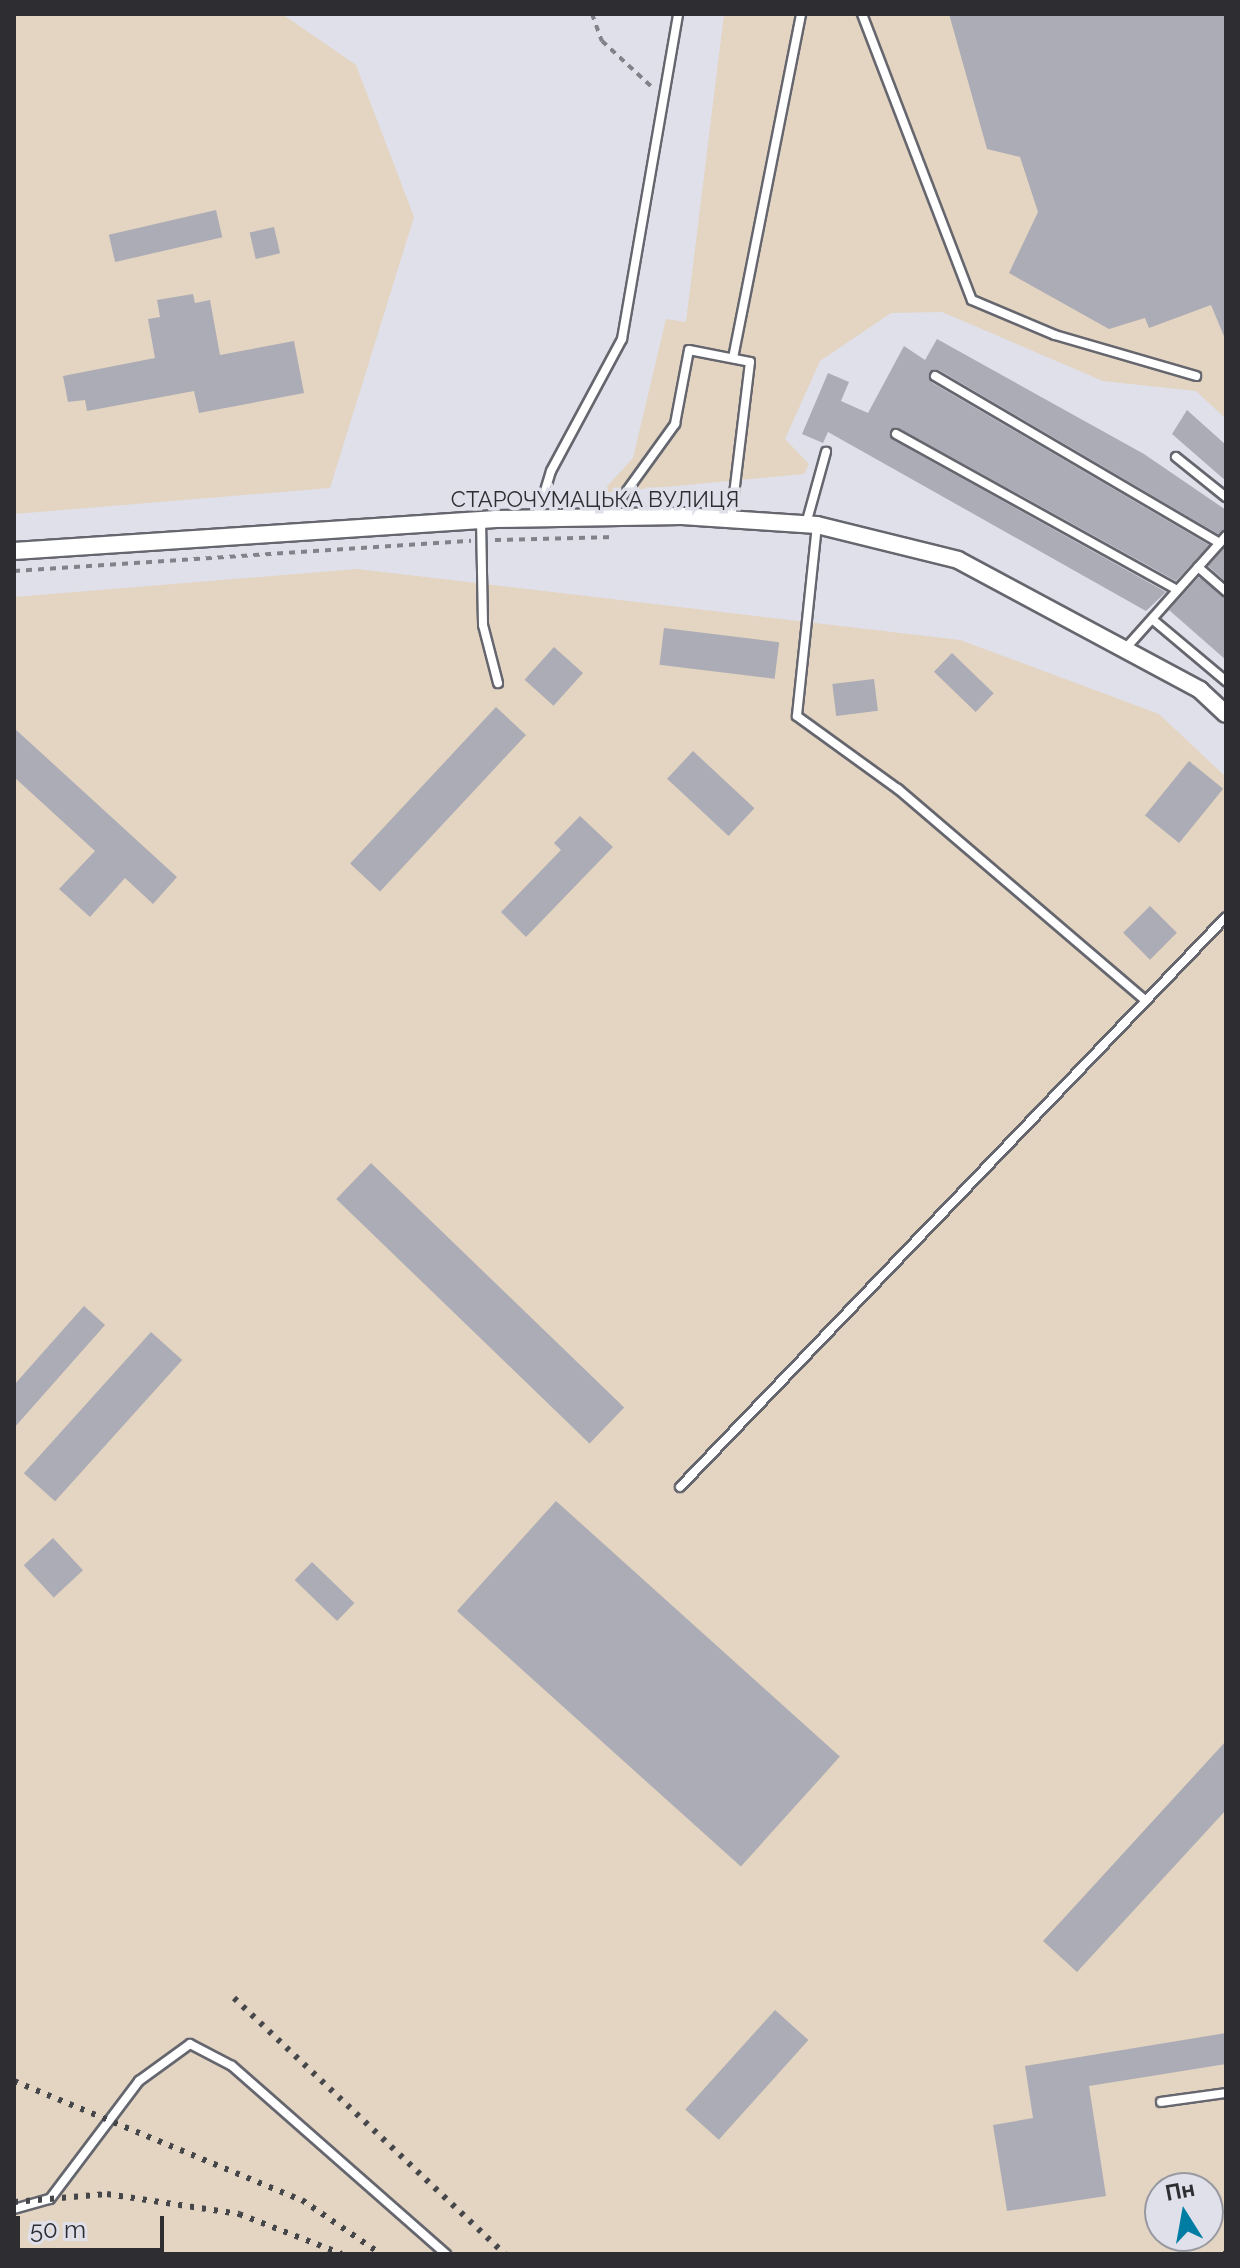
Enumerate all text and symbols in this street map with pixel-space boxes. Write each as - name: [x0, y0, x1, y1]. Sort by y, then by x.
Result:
- street label: СТАРОЧУМАЦЬКА ВУЛИЦЯ: [451, 487, 739, 513]
- north arrow: [1144, 2172, 1224, 2252]
- text: Пн: [1163, 2175, 1197, 2206]
- scale bar: [20, 2200, 168, 2250]
- text: 50 m: [30, 2215, 86, 2244]

